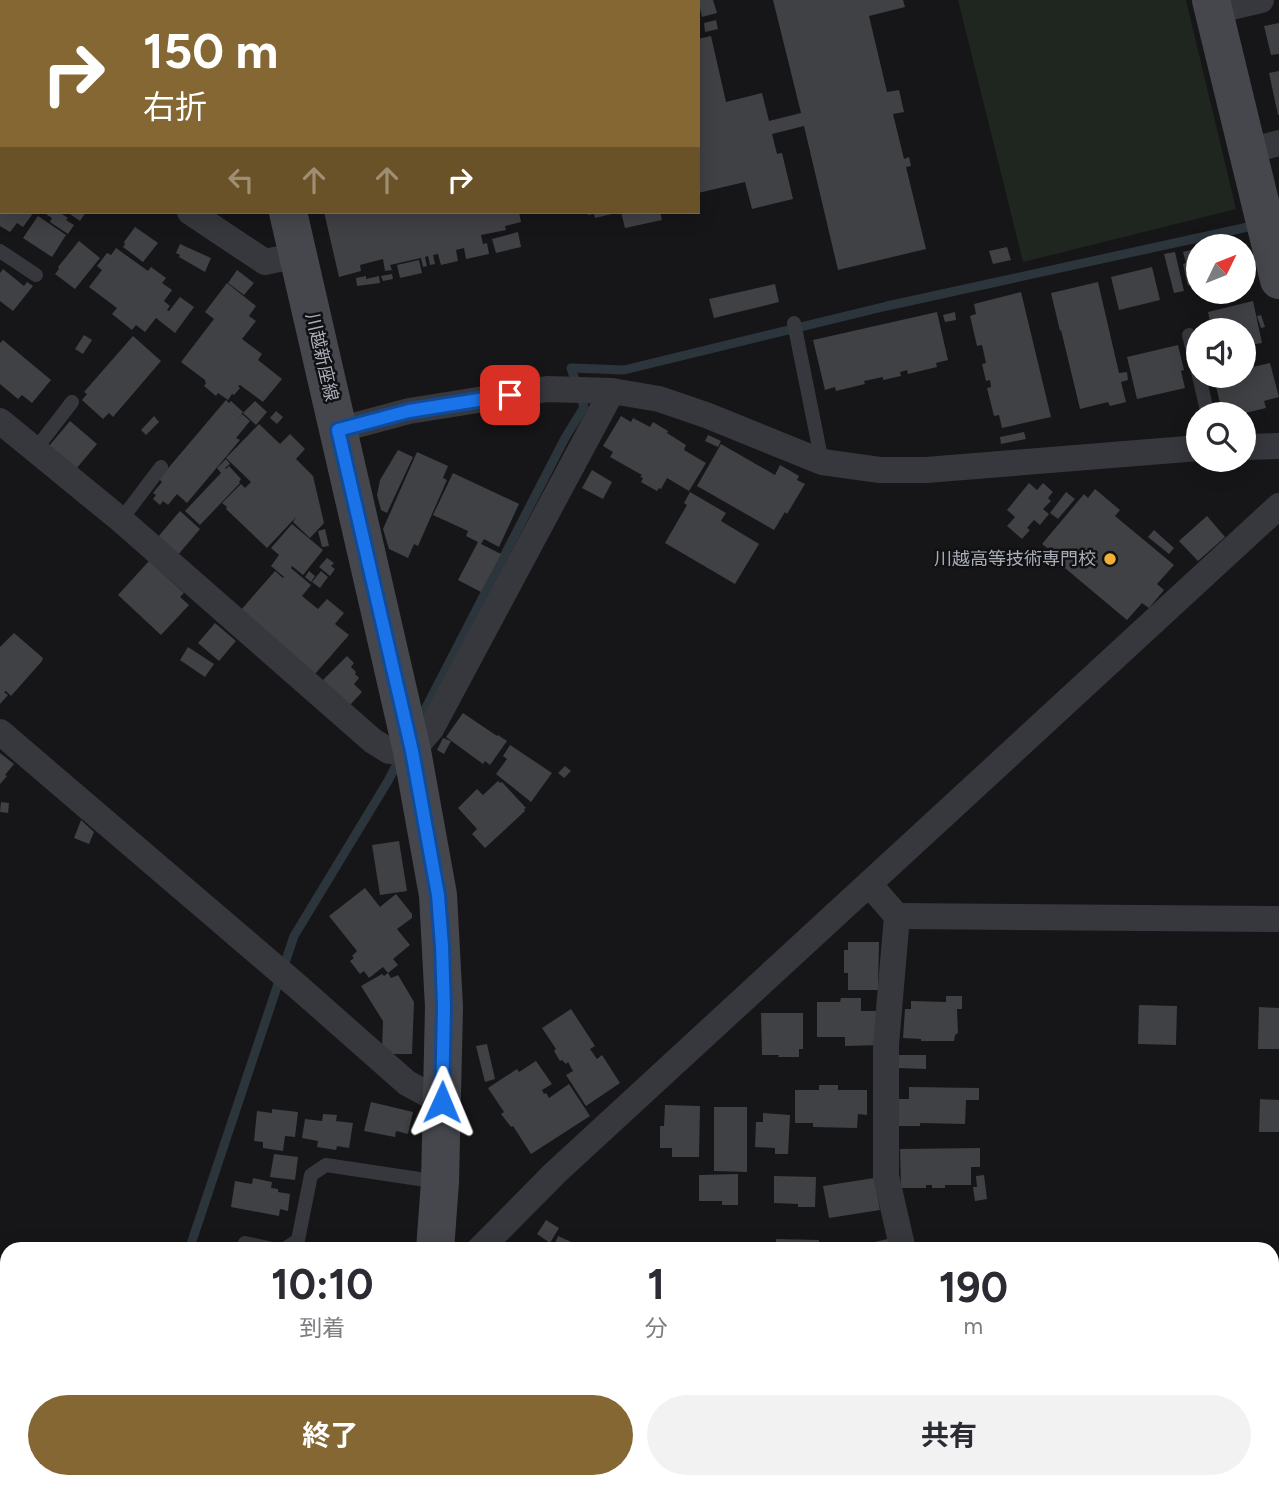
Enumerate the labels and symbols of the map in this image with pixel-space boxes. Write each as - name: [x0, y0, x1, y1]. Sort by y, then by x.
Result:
- north arrow: [1186, 234, 1256, 304]
- street label: 川越新座線: [301, 311, 343, 403]
- pin: [480, 365, 540, 425]
- place label: 川越高等技術専門校: [934, 548, 1096, 570]
- marker: 川越高等技術専門校: [1102, 551, 1118, 567]
- position arrow: [405, 1065, 479, 1139]

